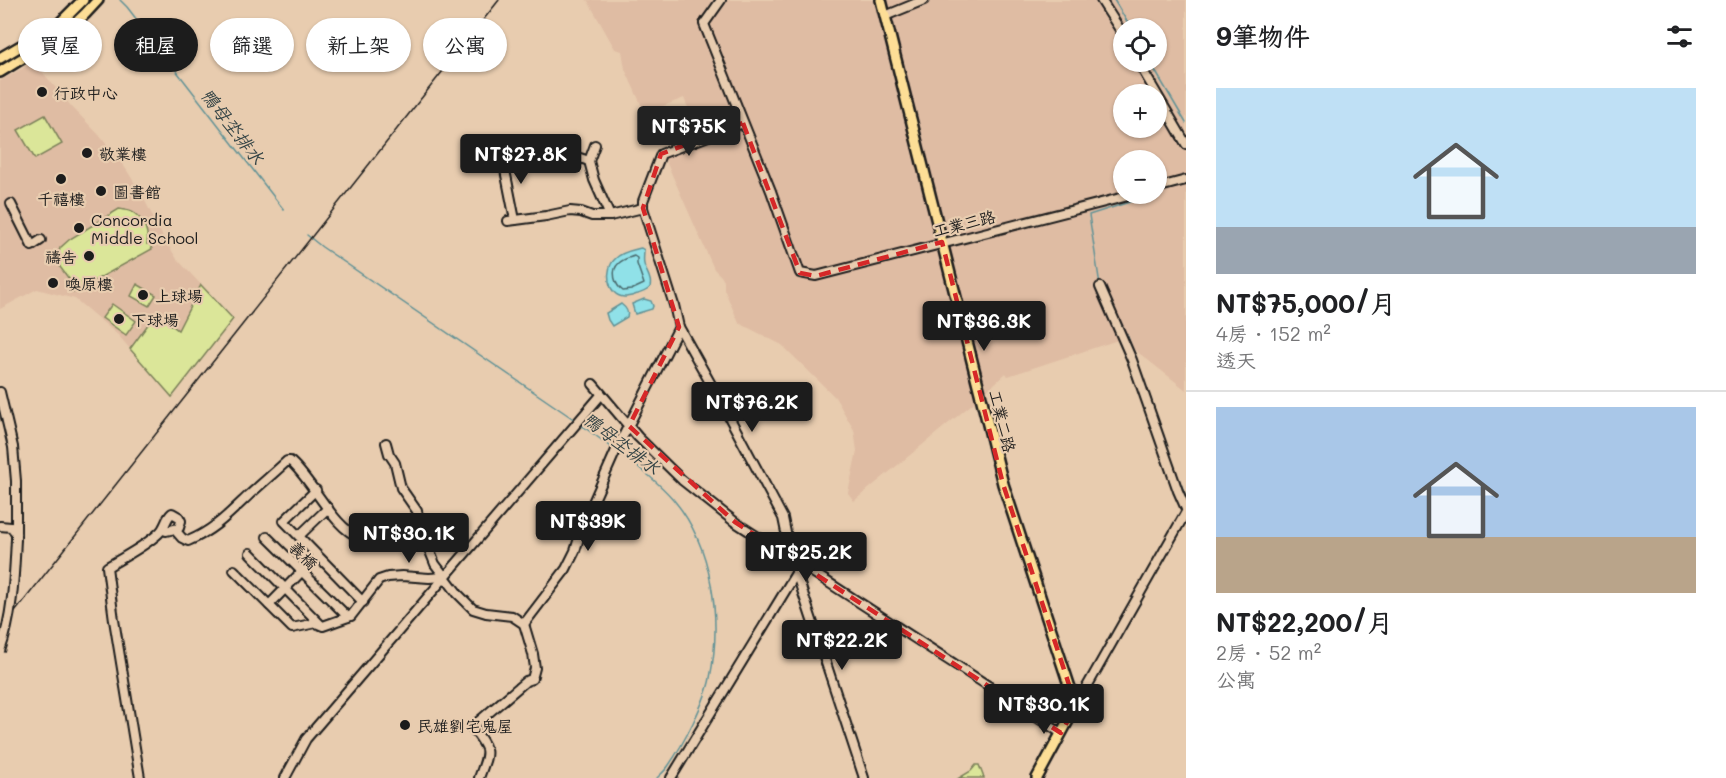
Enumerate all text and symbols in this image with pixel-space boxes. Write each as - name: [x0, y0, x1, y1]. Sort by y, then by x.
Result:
- chip: 買屋: [18, 18, 102, 72]
- chip: 租屋: [114, 18, 198, 72]
- chip: 篩選: [210, 18, 294, 72]
- chip: 新上架: [306, 18, 411, 72]
- chip: 公寓: [423, 18, 507, 72]
- map controls: [1113, 18, 1167, 204]
- button: locate: [1113, 18, 1167, 72]
- text: 9筆物件: [1216, 19, 1310, 53]
- icon: filters: [1663, 20, 1696, 53]
- place label: 行政中心: [54, 82, 118, 103]
- water label: 鴨母坔排水: [196, 83, 271, 170]
- button: +: [1113, 84, 1167, 138]
- marker: 行政中心: [35, 85, 49, 99]
- pin: NT$75K: [640, 106, 738, 157]
- text: NT$75K: [651, 112, 727, 138]
- icon: home: [1402, 127, 1510, 235]
- pin: NT$27.8K: [459, 134, 583, 185]
- text: NT$27.8K: [474, 140, 568, 166]
- place label: 敬業樓: [99, 143, 147, 164]
- marker: 敬業樓: [80, 146, 94, 160]
- button: −: [1113, 150, 1167, 204]
- marker: 千禧樓: [54, 172, 68, 186]
- place label: 圖書館: [113, 181, 161, 202]
- marker: 圖書館: [94, 184, 108, 198]
- place label: 千禧樓: [37, 188, 85, 209]
- street label: 工業三路: [930, 205, 998, 241]
- place label: Concordia Middle School: [91, 209, 198, 248]
- marker: Concordia Middle School: [72, 221, 86, 235]
- place label: 禱告: [45, 246, 77, 267]
- marker: 禱告: [82, 249, 96, 263]
- place label: 喚原樓: [65, 273, 113, 294]
- marker: 喚原樓: [46, 276, 60, 290]
- place label: 上球場: [155, 285, 203, 306]
- text: NT$75,000/月: [1216, 286, 1396, 320]
- marker: 上球場: [136, 288, 150, 302]
- pin: NT$36.3K: [922, 301, 1046, 352]
- text: NT$36.3K: [937, 307, 1031, 333]
- place label: 下球場: [131, 309, 179, 330]
- marker: 下球場: [112, 312, 126, 326]
- text: 4房 · 152 m²: [1216, 320, 1331, 346]
- text: 透天: [1216, 347, 1256, 373]
- pin: NT$76.2K: [690, 382, 814, 433]
- street label: 工業二路: [985, 387, 1021, 455]
- text: NT$76.2K: [705, 388, 799, 414]
- water label: 鴨母坔排水: [579, 406, 666, 480]
- icon: home: [1402, 446, 1510, 554]
- pin: NT$39K: [539, 501, 637, 552]
- text: NT$39K: [550, 507, 626, 533]
- pin: NT$30.1K: [347, 513, 471, 564]
- text: NT$30.1K: [363, 519, 455, 545]
- pin: NT$25.2K: [744, 532, 868, 583]
- street label: 義橋: [285, 536, 323, 574]
- text: NT$25.2K: [760, 538, 852, 564]
- text: NT$22,200/月: [1216, 605, 1393, 639]
- pin: NT$22.2K: [780, 620, 904, 671]
- text: NT$22.2K: [796, 626, 888, 652]
- text: 2房 · 52 m²: [1216, 639, 1321, 665]
- text: 公寓: [1216, 666, 1256, 692]
- pin: NT$30.1K: [982, 684, 1106, 735]
- text: NT$30.1K: [998, 690, 1090, 716]
- place label: 民雄劉宅鬼屋: [417, 715, 513, 736]
- marker: 民雄劉宅鬼屋: [398, 718, 412, 732]

